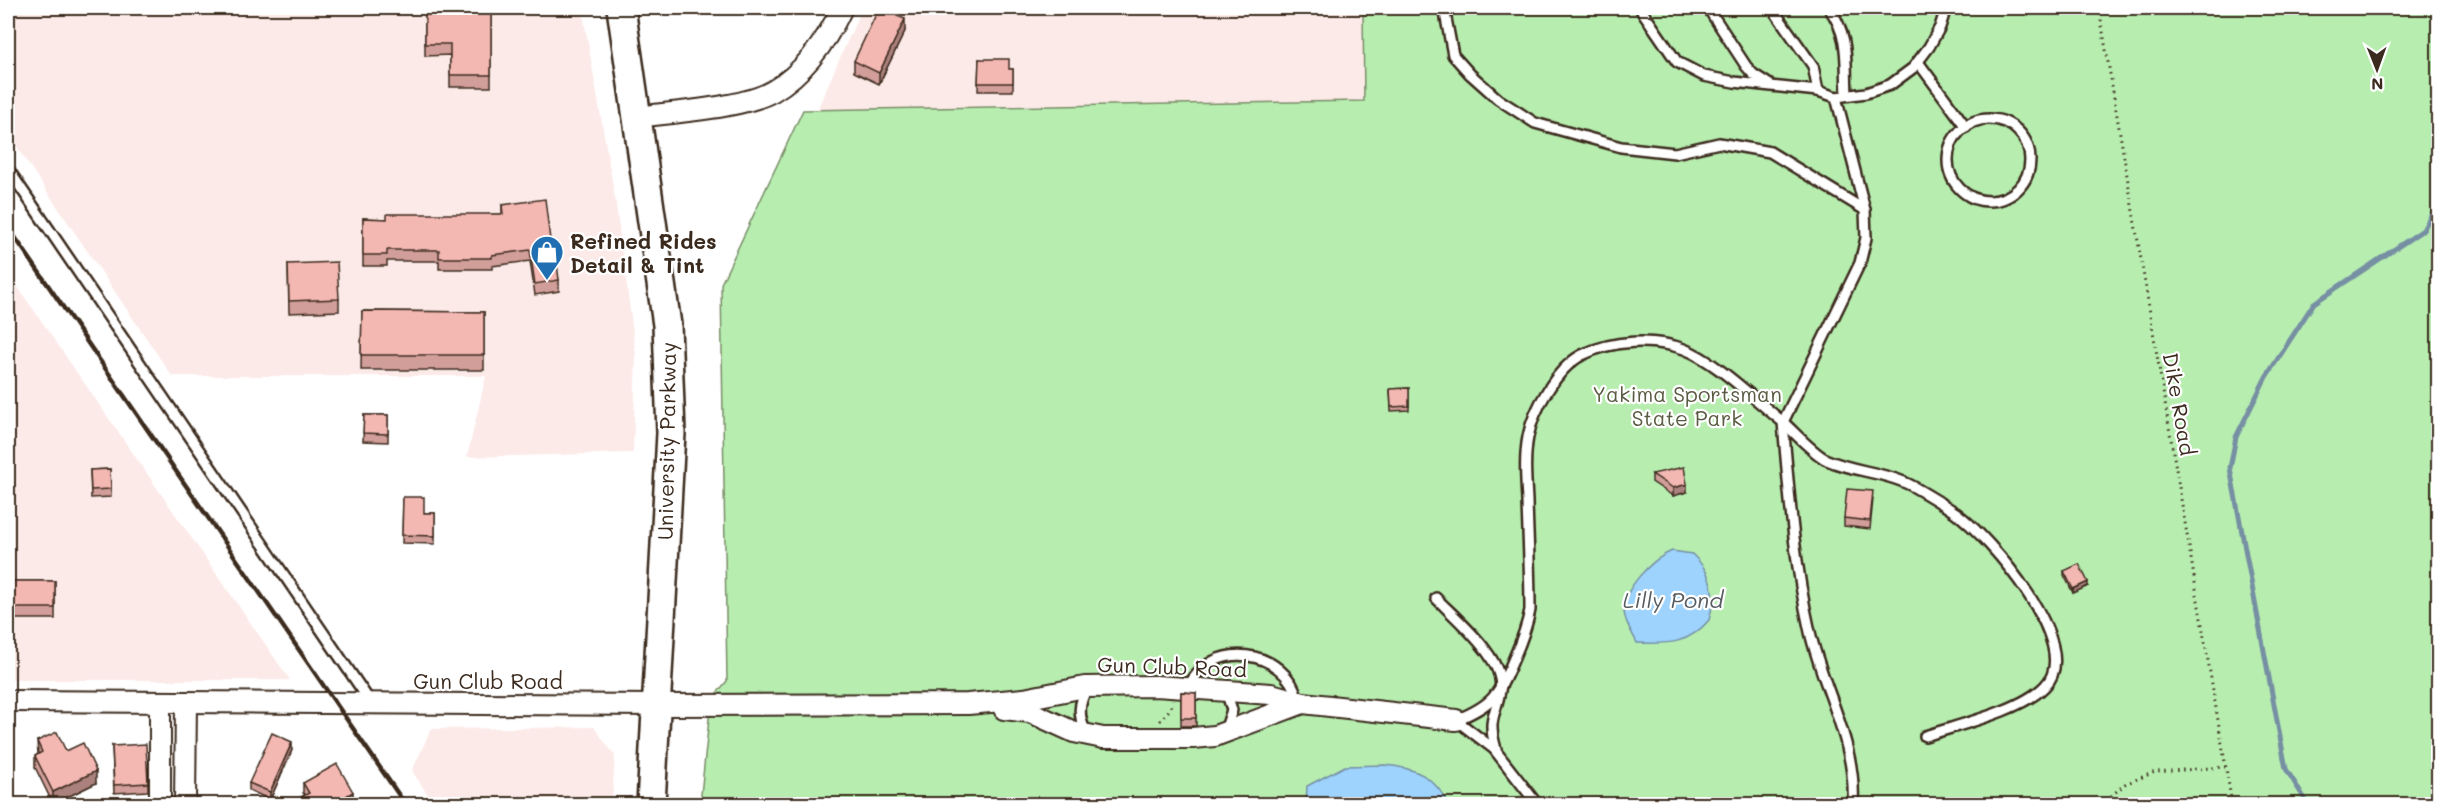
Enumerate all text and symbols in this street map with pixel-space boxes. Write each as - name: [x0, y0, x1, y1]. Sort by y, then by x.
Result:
- north arrow: [2347, 39, 2407, 99]
- text: N: [2371, 74, 2384, 95]
- place label: Refined Rides Detail & Tint: [570, 227, 717, 278]
- shop icon: Refined Rides Detail & Tint: [529, 234, 565, 281]
- street label: University Parkway: [651, 342, 681, 540]
- street label: Dike Road: [2158, 350, 2202, 458]
- park label: Yakima Sportsman State Park: [1592, 380, 1782, 431]
- water label: Lilly Pond: [1623, 585, 1724, 614]
- street label: Gun Club Road: [1097, 650, 1247, 682]
- street label: Gun Club Road: [413, 667, 563, 694]

